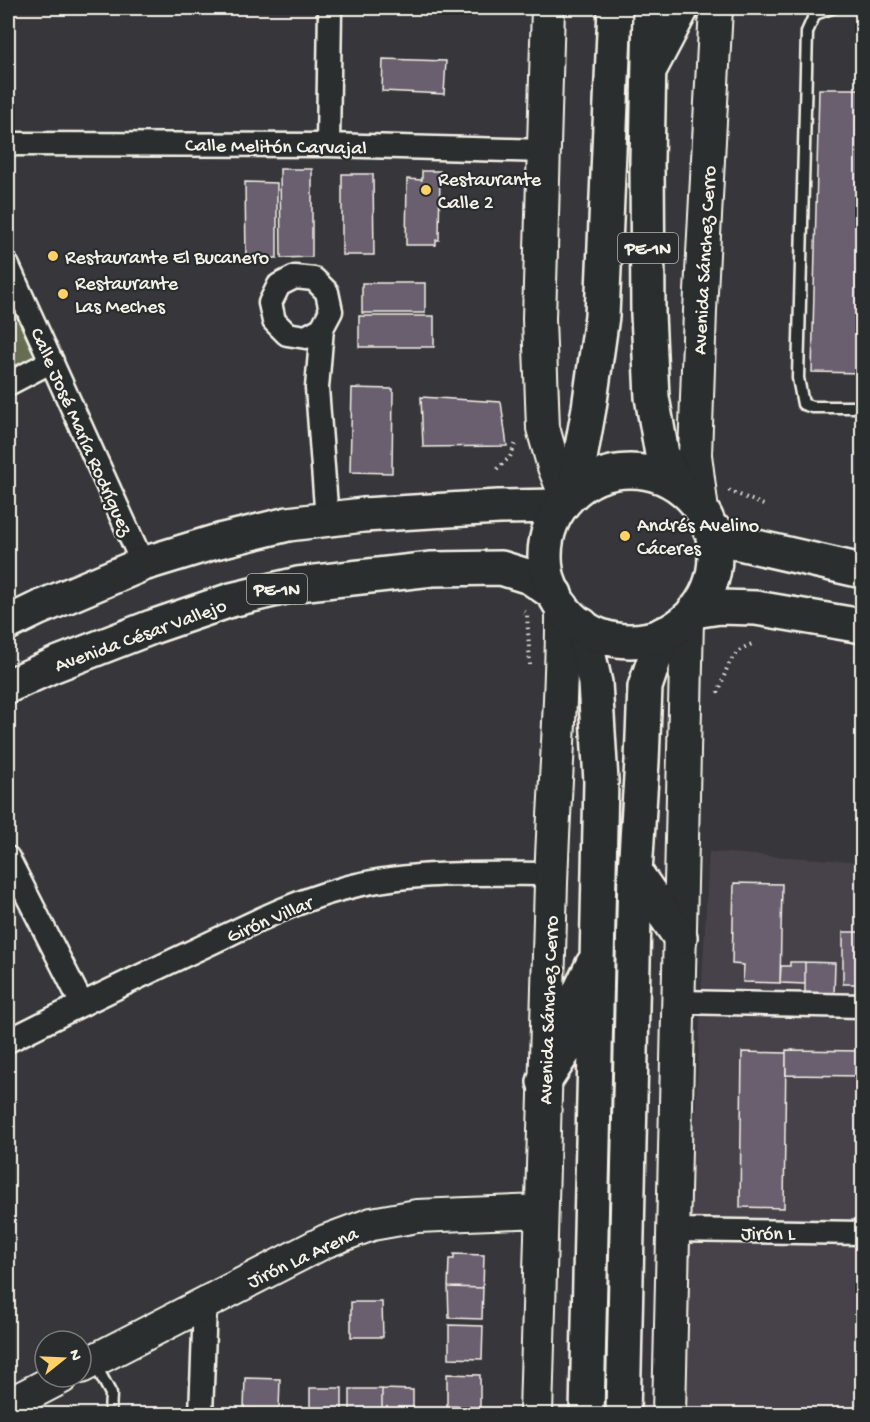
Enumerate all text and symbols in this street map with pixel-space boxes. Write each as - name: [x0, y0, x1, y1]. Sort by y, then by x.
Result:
- street label: Calle Melitón Carvajal: [185, 135, 367, 162]
- street label: Avenida Sánchez Cerro: [690, 165, 723, 355]
- place label: Restaurante Calle 2: [438, 170, 542, 216]
- marker: Restaurante Calle 2: [419, 183, 433, 197]
- road number: PE-1N: [618, 233, 678, 263]
- place label: Restaurante El Bucanero: [65, 248, 269, 271]
- marker: Restaurante El Bucanero: [46, 249, 60, 263]
- place label: Restaurante Las Meches: [75, 274, 179, 320]
- marker: Restaurante Las Meches: [56, 287, 70, 301]
- street label: Calle José María Rodríguez: [23, 325, 137, 541]
- place label: Andrés Avelino Cáceres: [637, 516, 759, 562]
- marker: Andrés Avelino Cáceres: [618, 529, 632, 543]
- road number: PE-1N: [247, 574, 307, 604]
- street label: Avenida César Vallejo: [52, 595, 230, 679]
- street label: Girón Villar: [224, 892, 319, 950]
- street label: Avenida Sánchez Cerro: [536, 915, 565, 1105]
- street label: Jirón La Arena: [244, 1223, 363, 1295]
- street label: Jirón L: [741, 1224, 796, 1247]
- north arrow: [33, 1329, 93, 1389]
- text: N: [63, 1348, 85, 1364]

